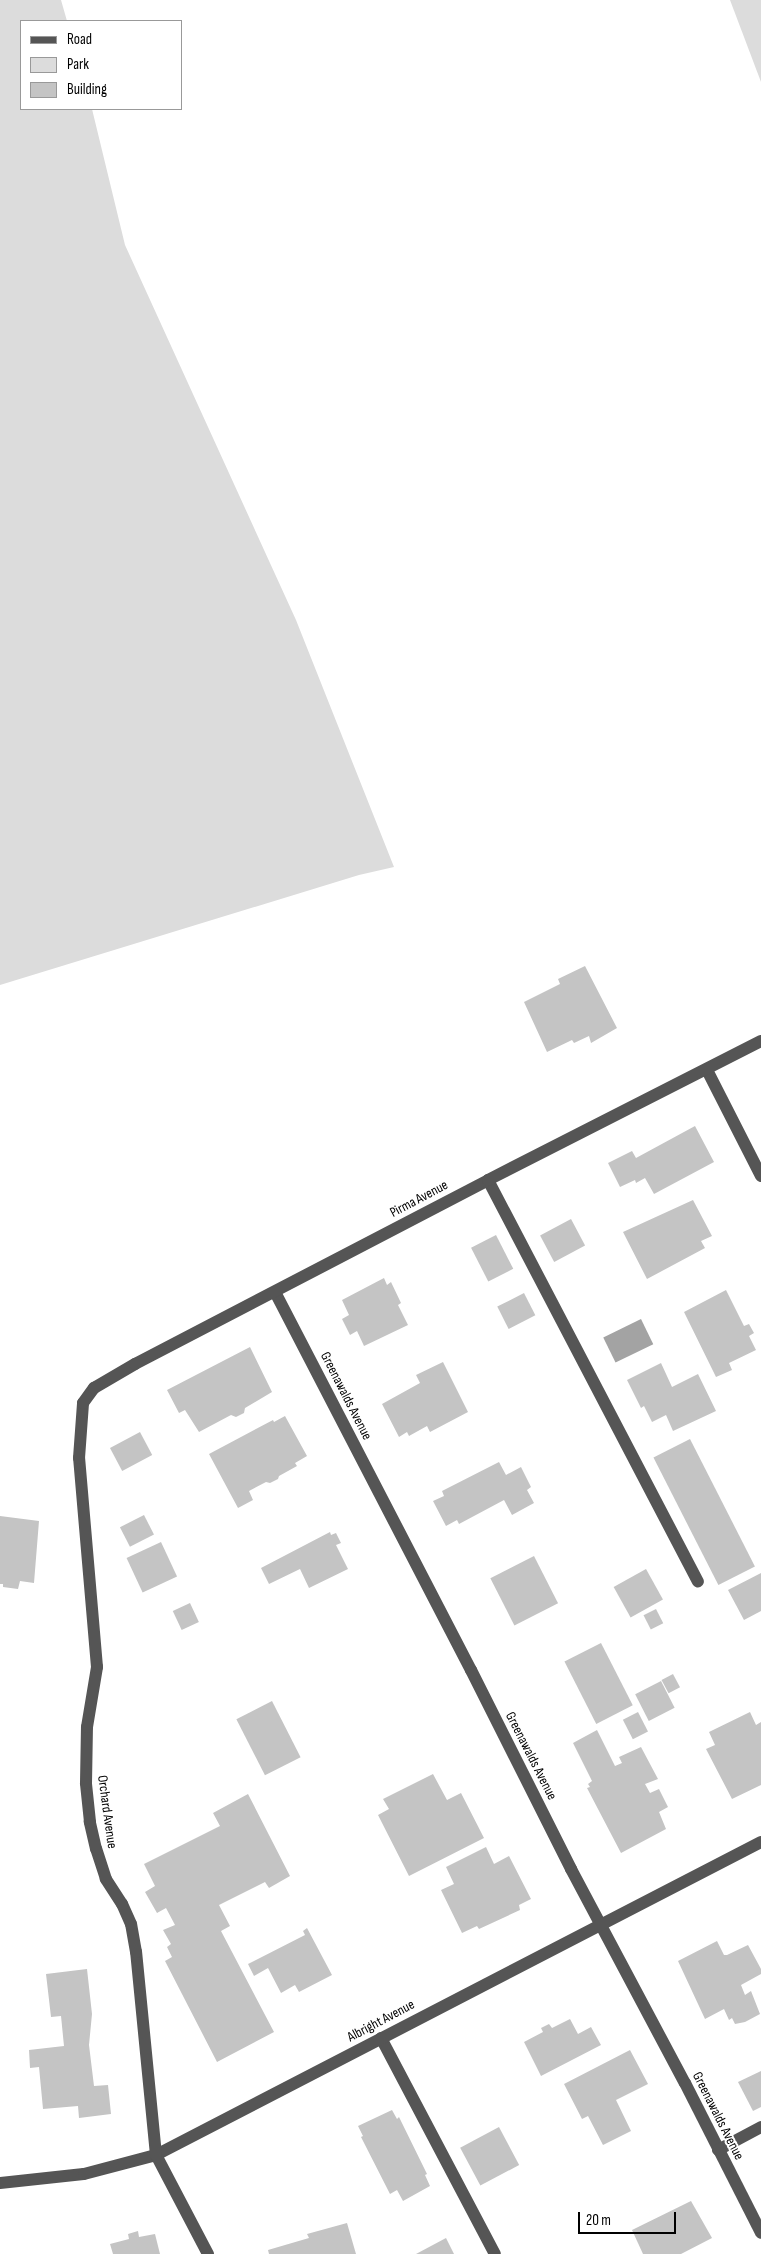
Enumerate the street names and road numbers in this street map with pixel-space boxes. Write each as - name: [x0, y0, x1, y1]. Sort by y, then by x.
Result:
- street label: Pirma Avenue: [387, 1177, 451, 1221]
- street label: Greenawalds Avenue: [317, 1349, 375, 1443]
- street label: Greenawalds Avenue: [502, 1709, 560, 1803]
- street label: Orchard Avenue: [94, 1774, 120, 1850]
- street label: Albright Avenue: [345, 1996, 417, 2046]
- street label: Greenawalds Avenue: [689, 2069, 747, 2163]

